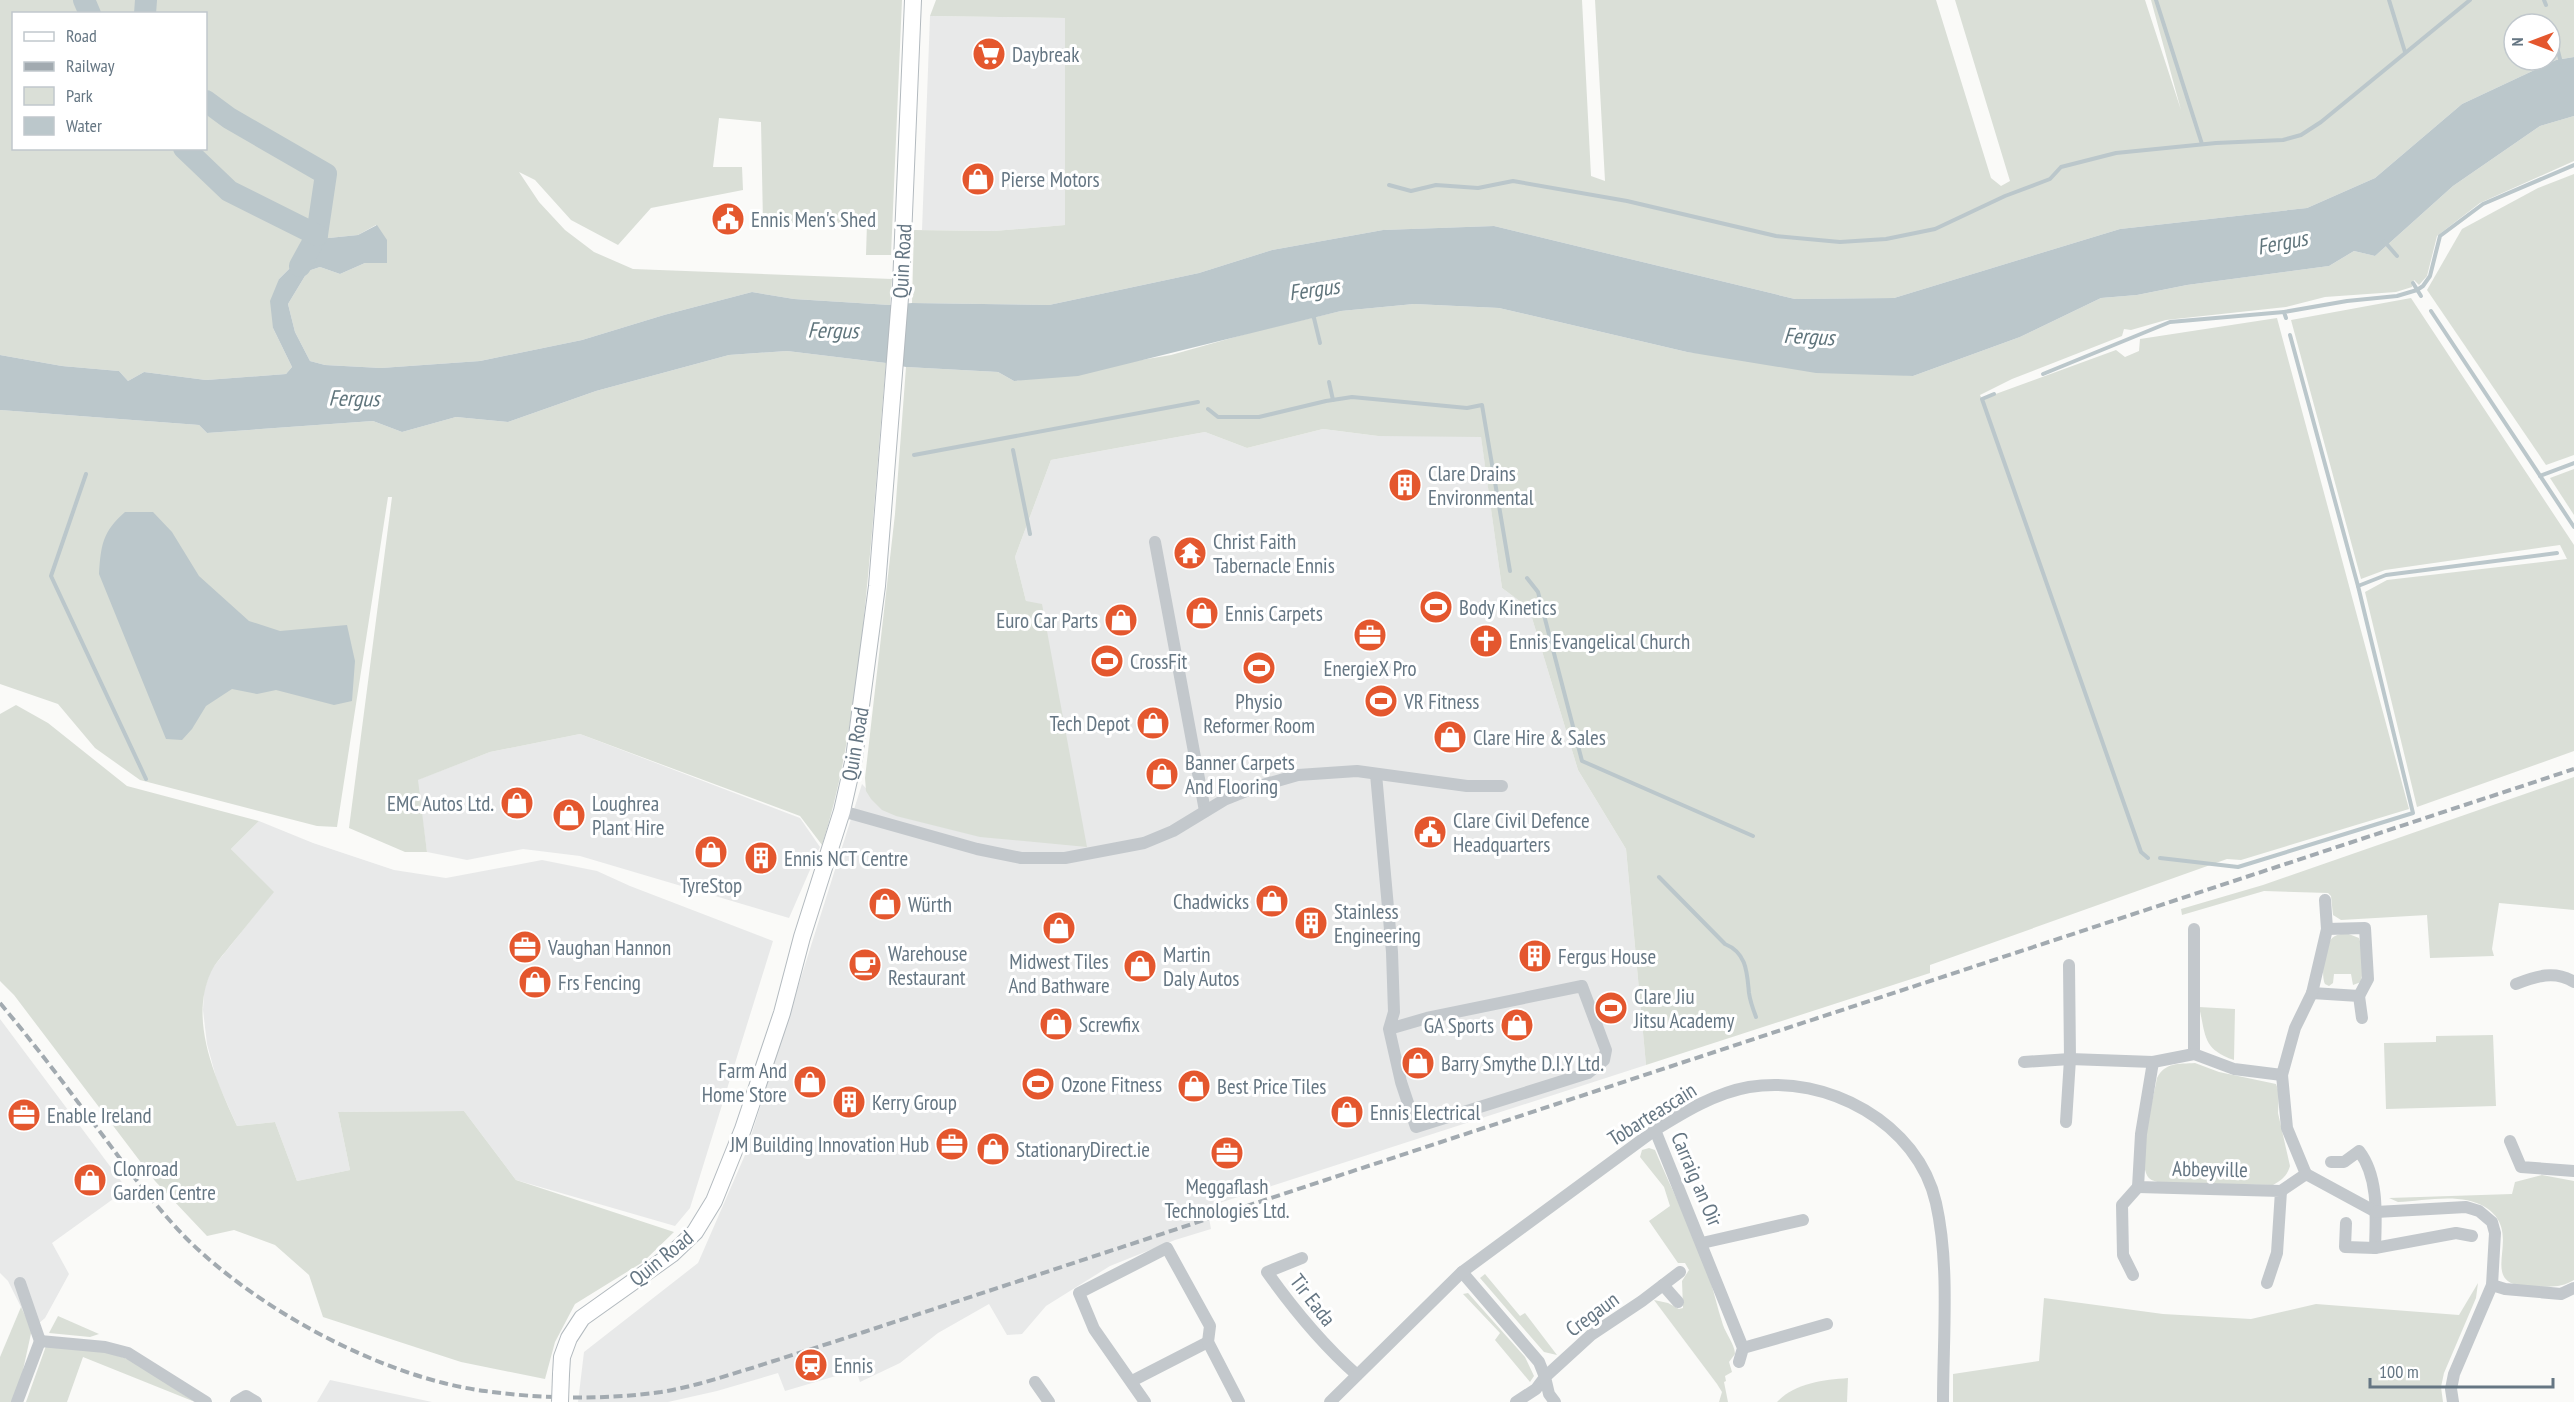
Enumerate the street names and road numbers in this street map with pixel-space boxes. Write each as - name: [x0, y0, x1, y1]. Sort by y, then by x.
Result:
- street label: Quin Road: [887, 223, 917, 299]
- street label: Quin Road: [835, 705, 875, 783]
- street label: Tobarteascain: [1603, 1076, 1701, 1152]
- street label: Carraig an Oir: [1665, 1128, 1729, 1230]
- street label: Abbeyville: [2172, 1155, 2248, 1183]
- street label: Quin Road: [623, 1224, 699, 1292]
- street label: Tir Eada: [1284, 1268, 1342, 1332]
- street label: Cregaun: [1560, 1286, 1624, 1342]

